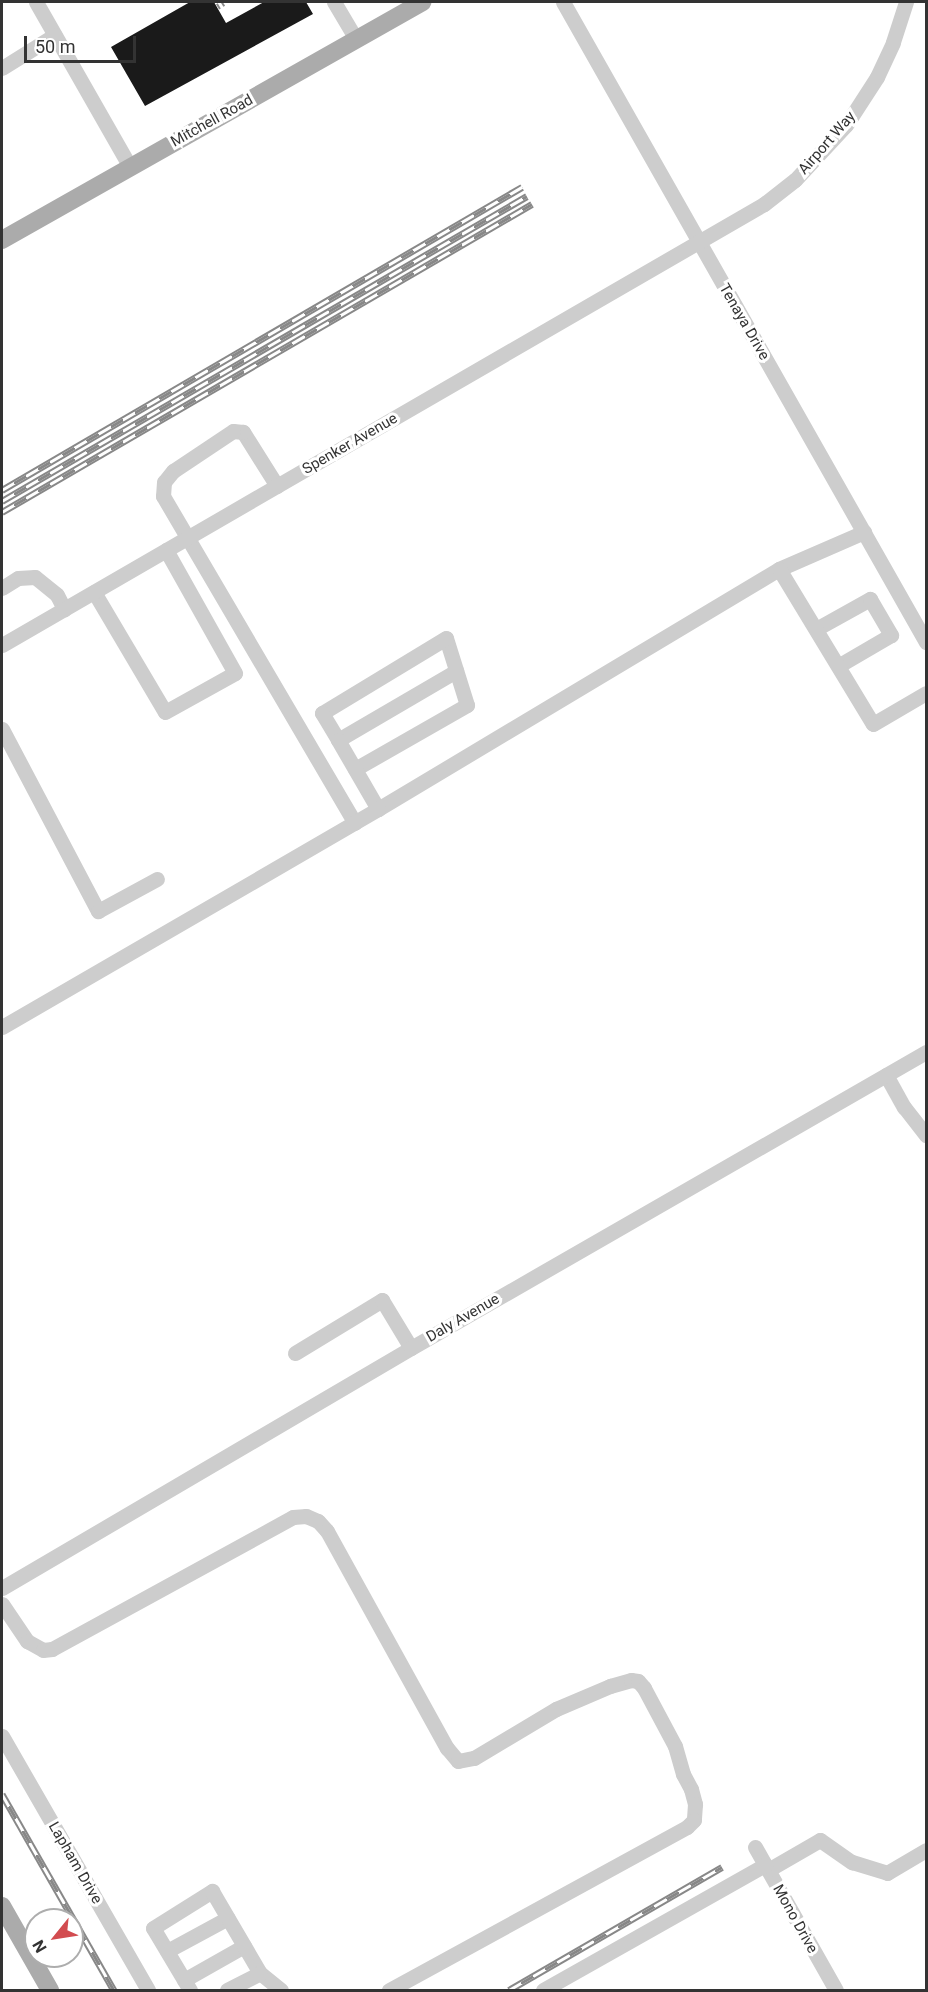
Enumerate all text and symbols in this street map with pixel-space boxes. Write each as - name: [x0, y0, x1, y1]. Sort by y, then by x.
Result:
- scale bar: [27, 24, 140, 62]
- text: 50 m: [35, 36, 75, 57]
- street label: Mitchell Road: [168, 91, 256, 151]
- street label: Airport Way: [795, 108, 859, 178]
- street label: Tenaya Drive: [715, 281, 773, 363]
- street label: Spenker Avenue: [299, 409, 401, 479]
- street label: Daly Avenue: [423, 1290, 503, 1346]
- street label: Lapham Drive: [44, 1819, 106, 1907]
- street label: Mono Drive: [769, 1881, 821, 1957]
- north arrow: [24, 1908, 84, 1968]
- text: N: [29, 1937, 51, 1956]

